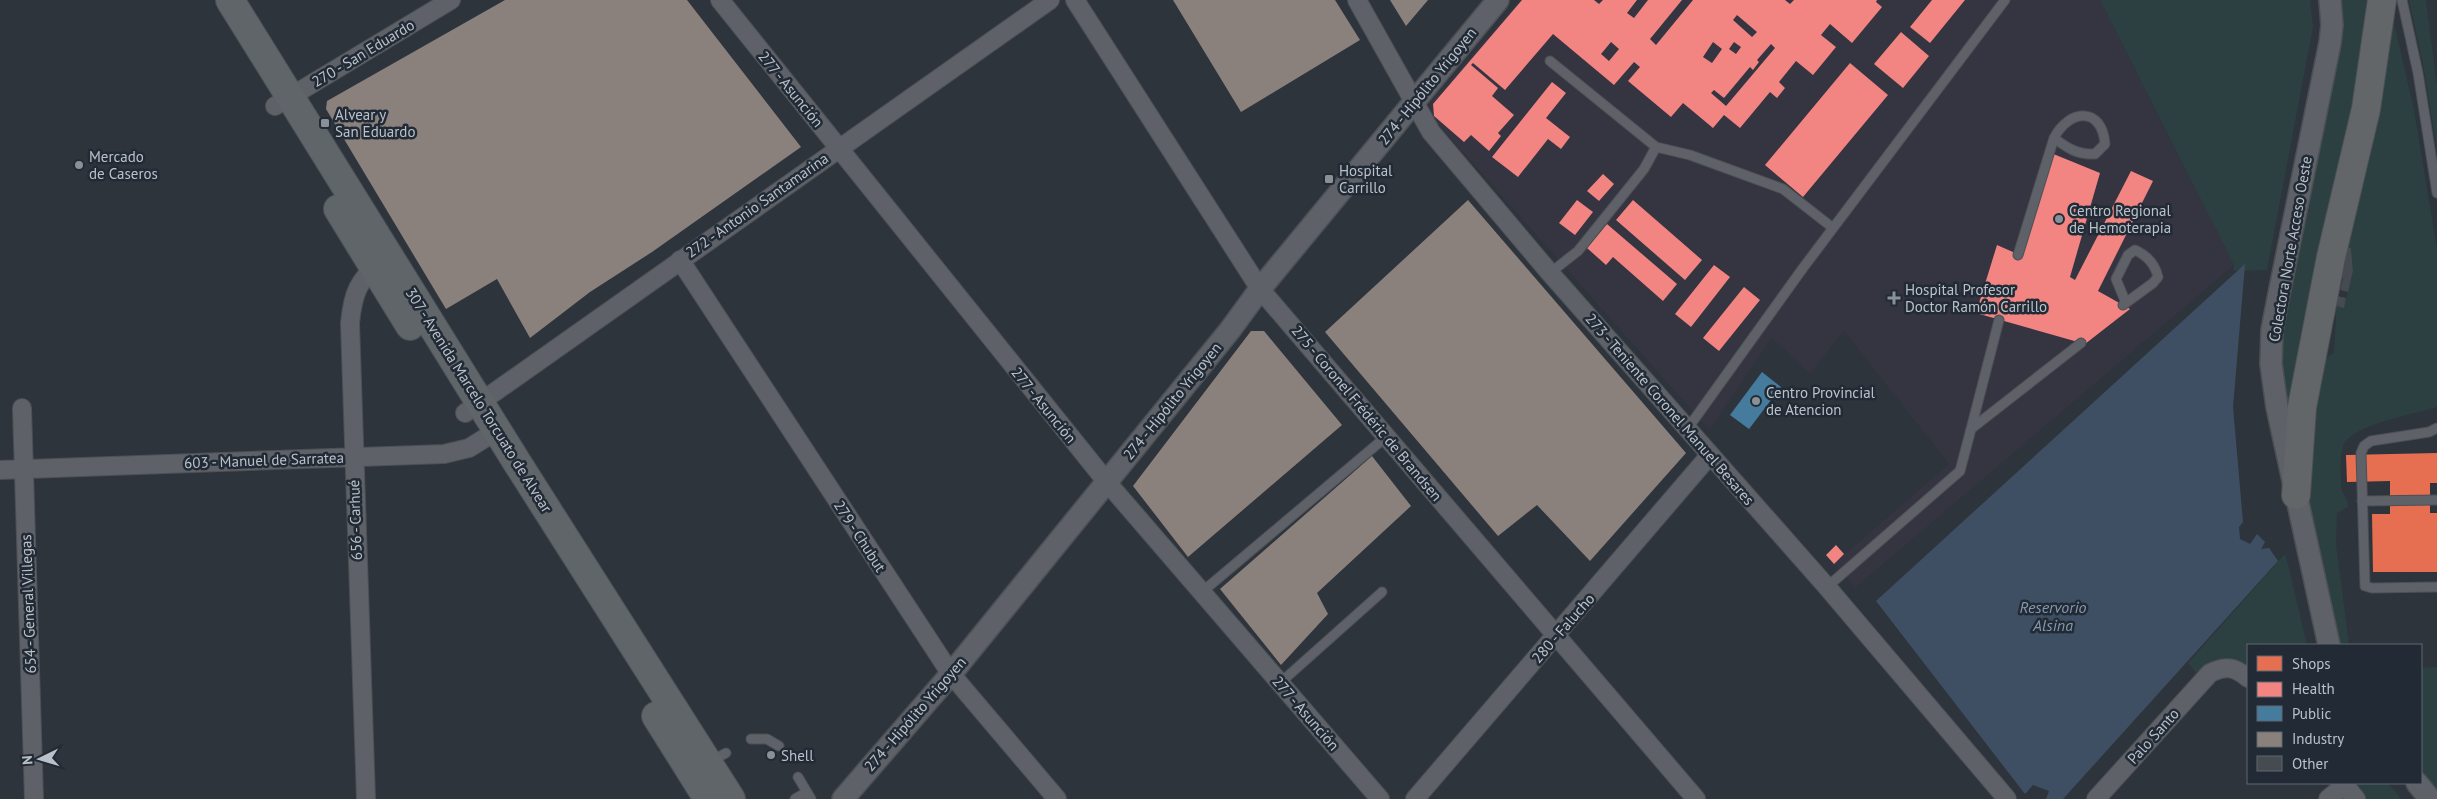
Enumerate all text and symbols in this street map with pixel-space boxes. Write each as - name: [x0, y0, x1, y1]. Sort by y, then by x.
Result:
- street label: 270 - San Eduardo: [308, 15, 418, 91]
- street label: 274 - Hipólito Yrigoyen: [1374, 23, 1480, 149]
- street label: 277 - Asunción: [754, 47, 828, 131]
- place label: Alvear y San Eduardo: [335, 105, 415, 141]
- marker: Alvear y San Eduardo: [319, 117, 331, 129]
- place label: Mercado de Caseros: [89, 147, 158, 183]
- street label: 272 - Antonio Santamarina: [682, 149, 832, 261]
- street label: Colectora Norte Acceso Oeste: [2264, 155, 2316, 343]
- marker: Mercado de Caseros: [73, 159, 85, 171]
- place label: Hospital Carrillo: [1339, 161, 1393, 197]
- marker: Hospital Carrillo: [1323, 173, 1335, 185]
- place label: Centro Regional de Hemoterapia: [2069, 201, 2172, 237]
- marker: Centro Regional de Hemoterapia: [2053, 213, 2065, 225]
- place label: Hospital Profesor Doctor Ramón Carrillo: [1905, 280, 2047, 316]
- street label: 307 - Avenida Marcelo Torcuato de Alvear: [402, 284, 556, 516]
- marker: Hospital Profesor Doctor Ramón Carrillo: [1887, 291, 1901, 305]
- street label: 273 - Teniente Coronel Manuel Besares: [1582, 309, 1758, 509]
- street label: 275 - Coronel Frédéric de Brandsen: [1288, 321, 1446, 505]
- street label: 274 - Hipólito Yrigoyen: [1119, 338, 1225, 464]
- street label: 277 - Asunción: [1007, 363, 1081, 447]
- place label: Centro Provincial de Atencion: [1766, 383, 1876, 419]
- marker: Centro Provincial de Atencion: [1750, 395, 1762, 407]
- street label: 603 - Manuel de Sarratea: [184, 448, 344, 472]
- street label: 656 - Carhué: [344, 480, 366, 560]
- street label: 279 - Chubut: [830, 497, 890, 575]
- street label: 654 - General Villegas: [16, 534, 40, 674]
- street label: 280 - Falucho: [1528, 589, 1598, 667]
- water label: Reservorio Alsina: [2020, 597, 2087, 635]
- legend: [2247, 644, 2422, 784]
- street label: 274 - Hipólito Yrigoyen: [860, 653, 970, 775]
- text: Shops: [2292, 654, 2331, 673]
- street label: 277 - Asunción: [1268, 672, 1344, 754]
- text: Health: [2292, 679, 2335, 698]
- street label: Palo Santo: [2123, 704, 2183, 768]
- text: Public: [2292, 704, 2331, 723]
- text: Industry: [2292, 729, 2344, 748]
- north arrow: [15, 734, 65, 784]
- place label: Shell: [781, 746, 814, 765]
- marker: Shell: [765, 749, 777, 761]
- text: Other: [2292, 754, 2328, 773]
- text: N: [18, 755, 36, 766]

